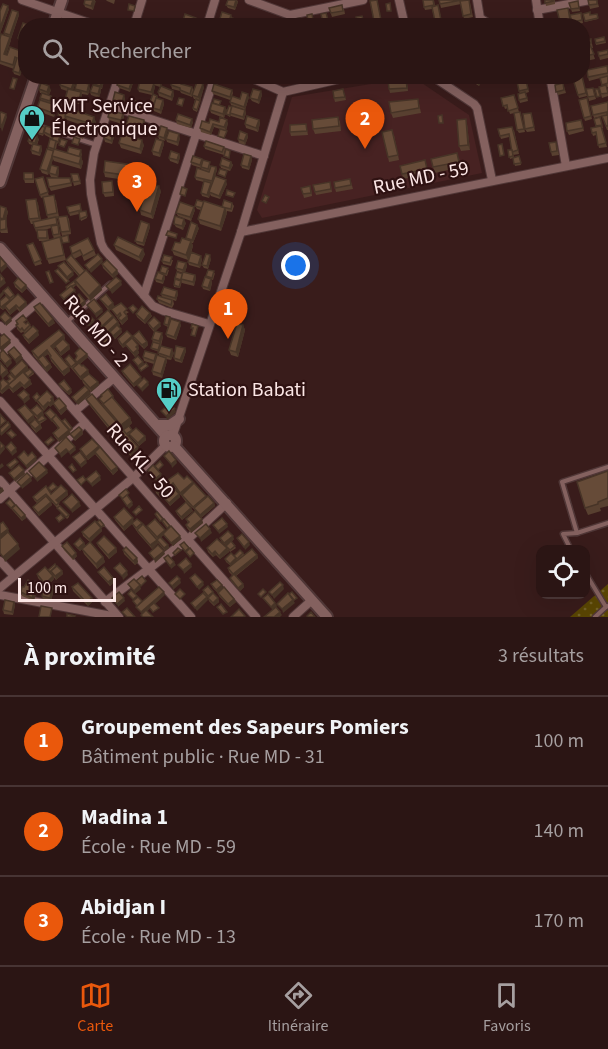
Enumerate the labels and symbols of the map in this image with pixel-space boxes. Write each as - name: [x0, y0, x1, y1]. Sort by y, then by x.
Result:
- place label: KMT Service Électronique: [51, 92, 158, 143]
- pin: 2: [346, 100, 385, 149]
- shop icon: KMT Service Électronique: [17, 103, 47, 141]
- street label: Rue MD - 59: [371, 154, 471, 202]
- pin: 3: [118, 162, 156, 212]
- your location: [281, 251, 310, 280]
- street label: Rue MD - 2: [57, 289, 135, 373]
- pin: 1: [208, 290, 248, 339]
- fuel station icon: Station Babati: [154, 375, 184, 413]
- place label: Station Babati: [188, 376, 306, 404]
- street label: Rue KL - 50: [99, 417, 181, 505]
- scale bar: [18, 575, 116, 602]

